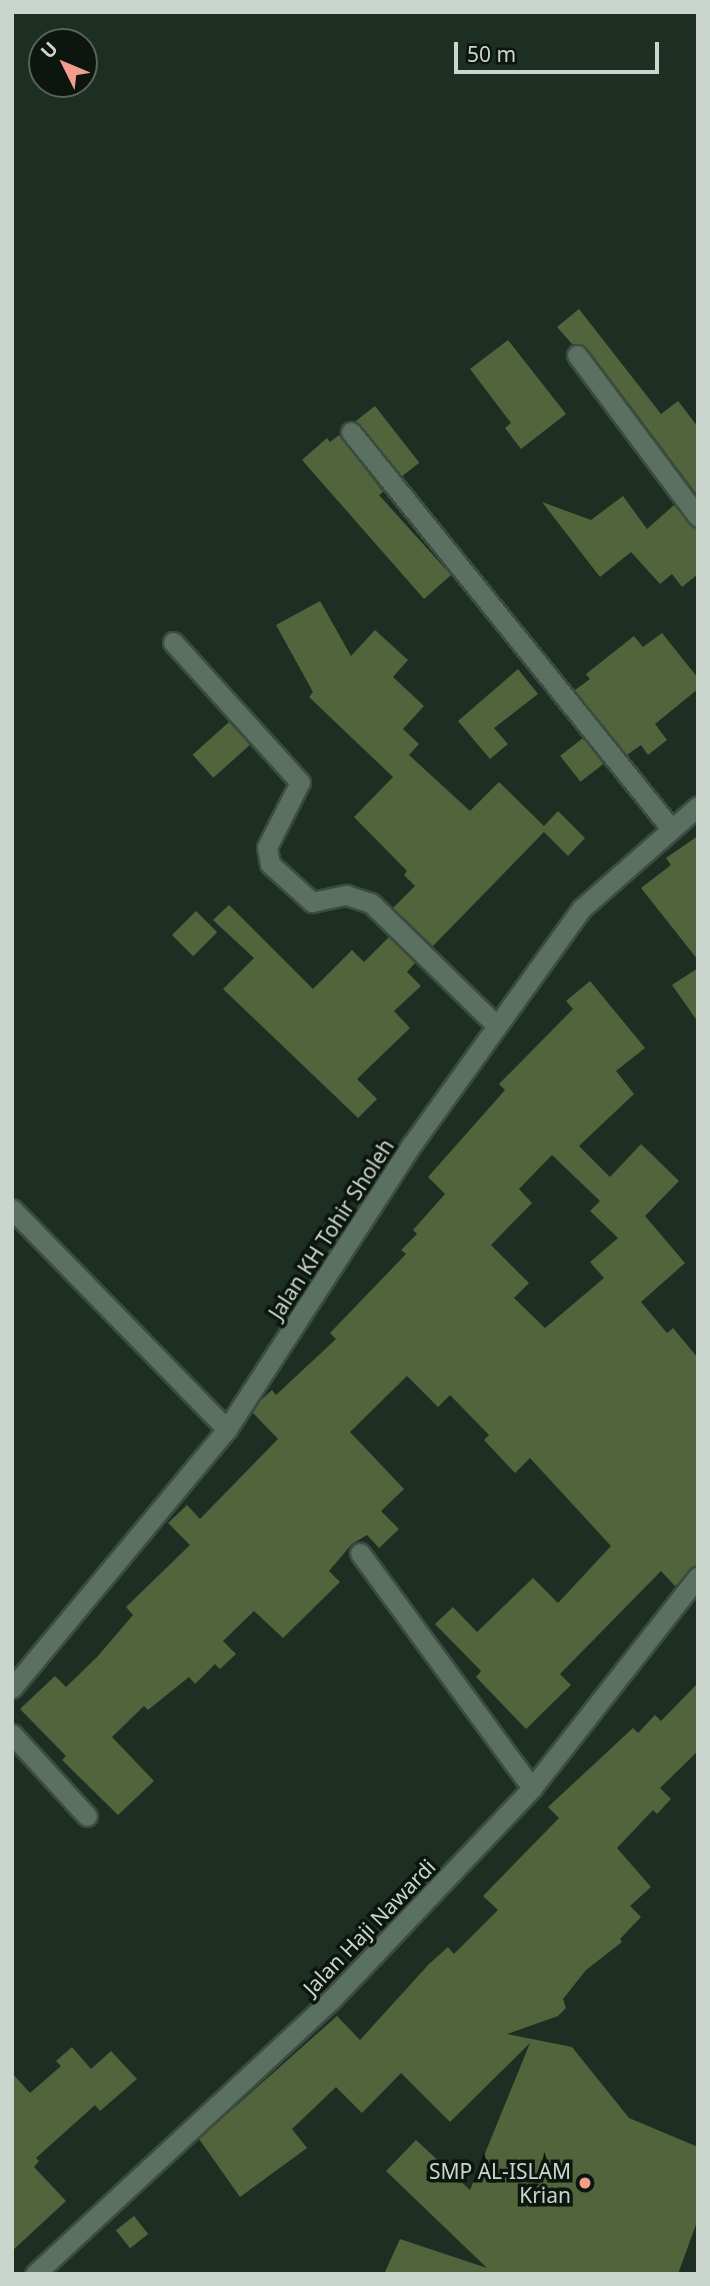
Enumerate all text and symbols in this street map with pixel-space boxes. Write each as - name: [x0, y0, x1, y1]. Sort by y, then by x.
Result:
- north arrow: [28, 28, 98, 98]
- scale bar: [458, 28, 663, 72]
- text: U: [35, 36, 64, 64]
- text: 50 m: [467, 40, 516, 68]
- street label: Jalan KH Tohir Sholeh: [263, 1134, 399, 1324]
- street label: Jalan Haji Nawardi: [298, 1854, 440, 2000]
- place label: SMP AL-ISLAM Krian: [429, 2158, 571, 2208]
- marker: SMP AL-ISLAM Krian: [577, 2175, 593, 2191]

